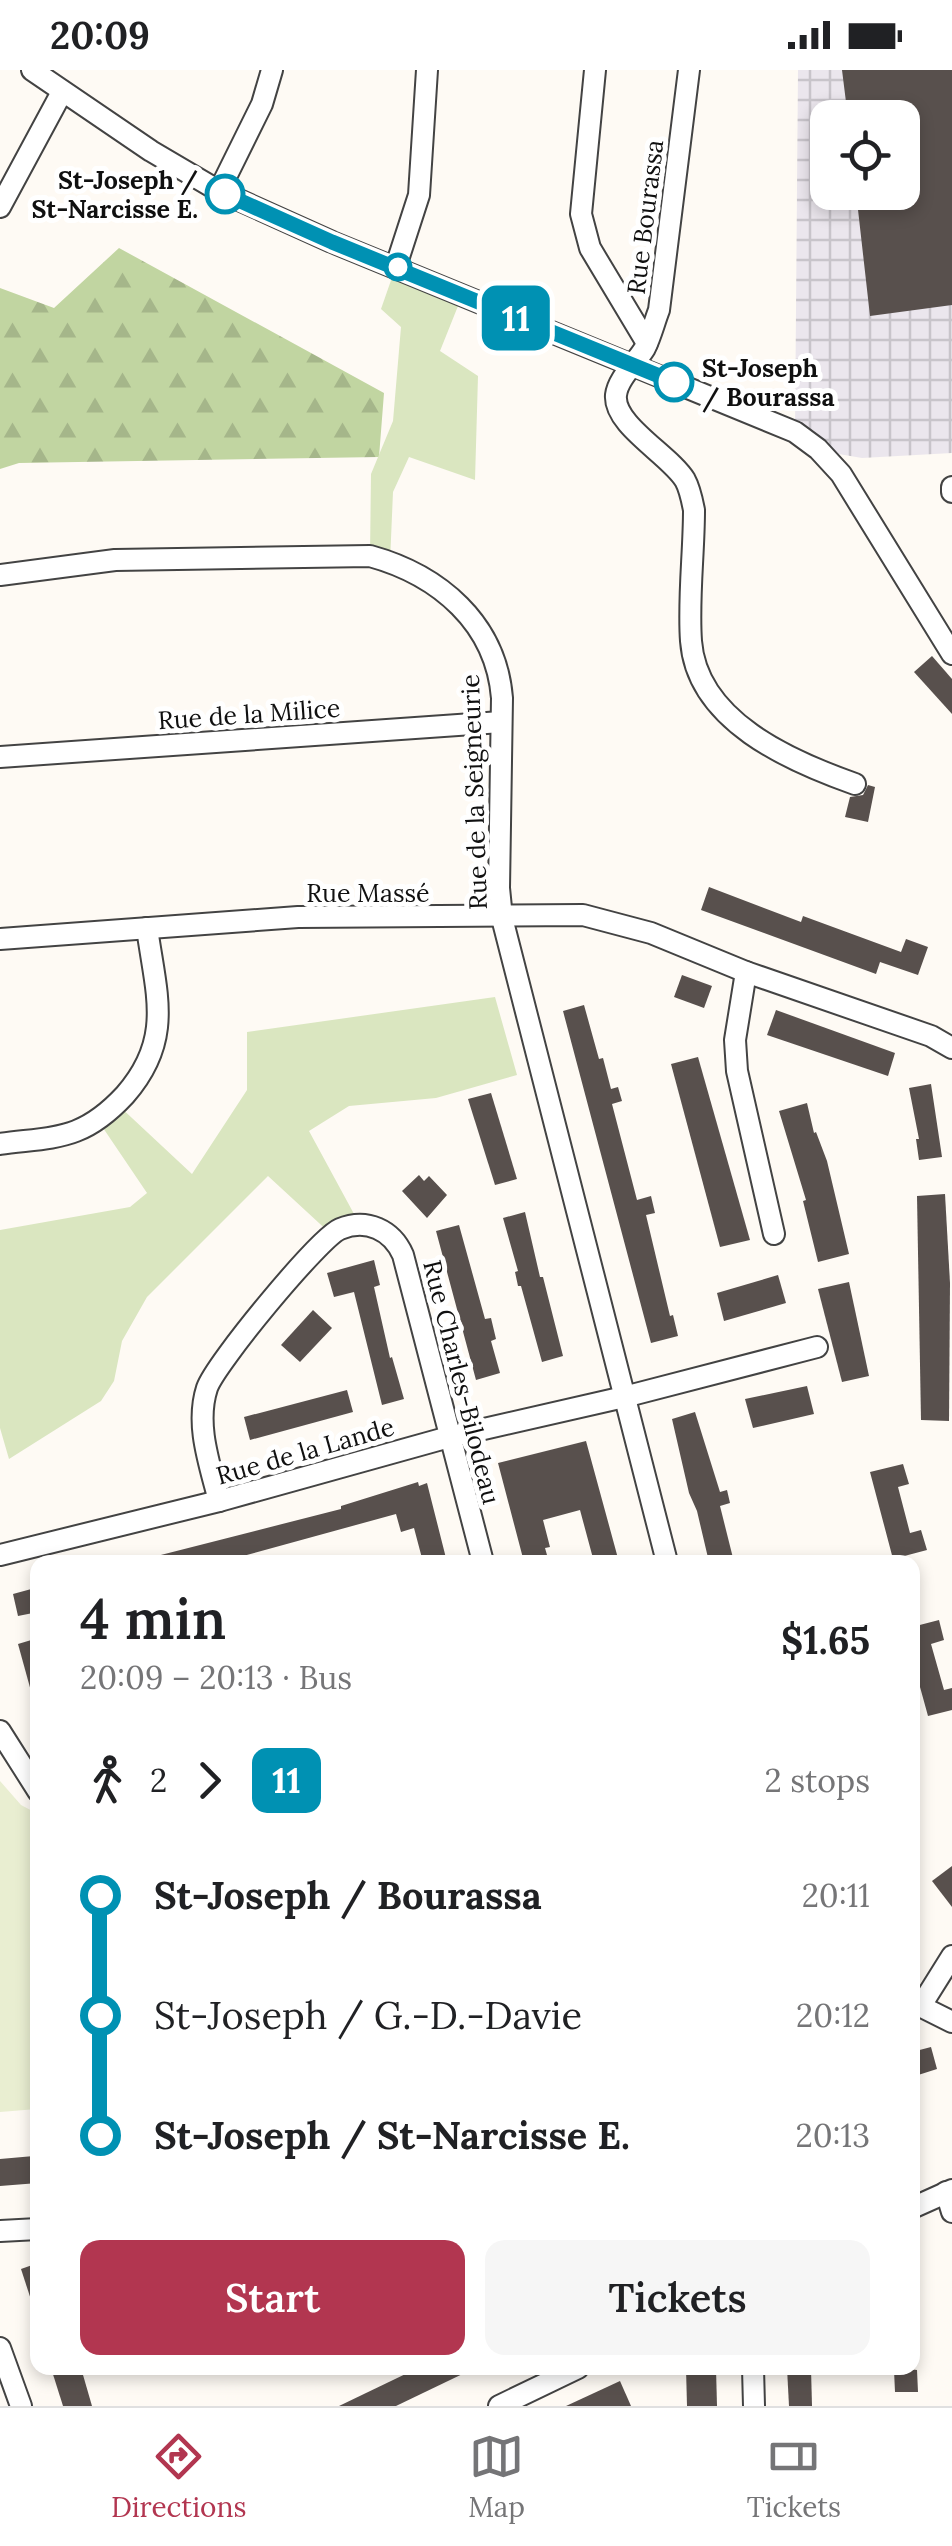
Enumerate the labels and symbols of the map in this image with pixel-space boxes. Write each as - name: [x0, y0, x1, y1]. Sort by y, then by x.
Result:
- street label: Rue Bourassa: [620, 138, 670, 296]
- place label: St-Joseph / St-Narcisse E.: [32, 164, 198, 225]
- marker: St-Joseph / St-Narcisse E.: [206, 175, 244, 213]
- unlabelled marker: [385, 254, 411, 280]
- line badge: 11: [471, 286, 561, 350]
- place label: St-Joseph / Bourassa: [702, 352, 835, 413]
- marker: St-Joseph / Bourassa: [655, 363, 693, 401]
- street label: Rue de la Seigneurie: [454, 674, 494, 910]
- street label: Rue de la Milice: [157, 692, 341, 736]
- street label: Rue Massé: [306, 877, 430, 909]
- street label: Rue Charles-Bilodeau: [416, 1257, 508, 1507]
- street label: Rue de la Lande: [212, 1410, 398, 1492]

